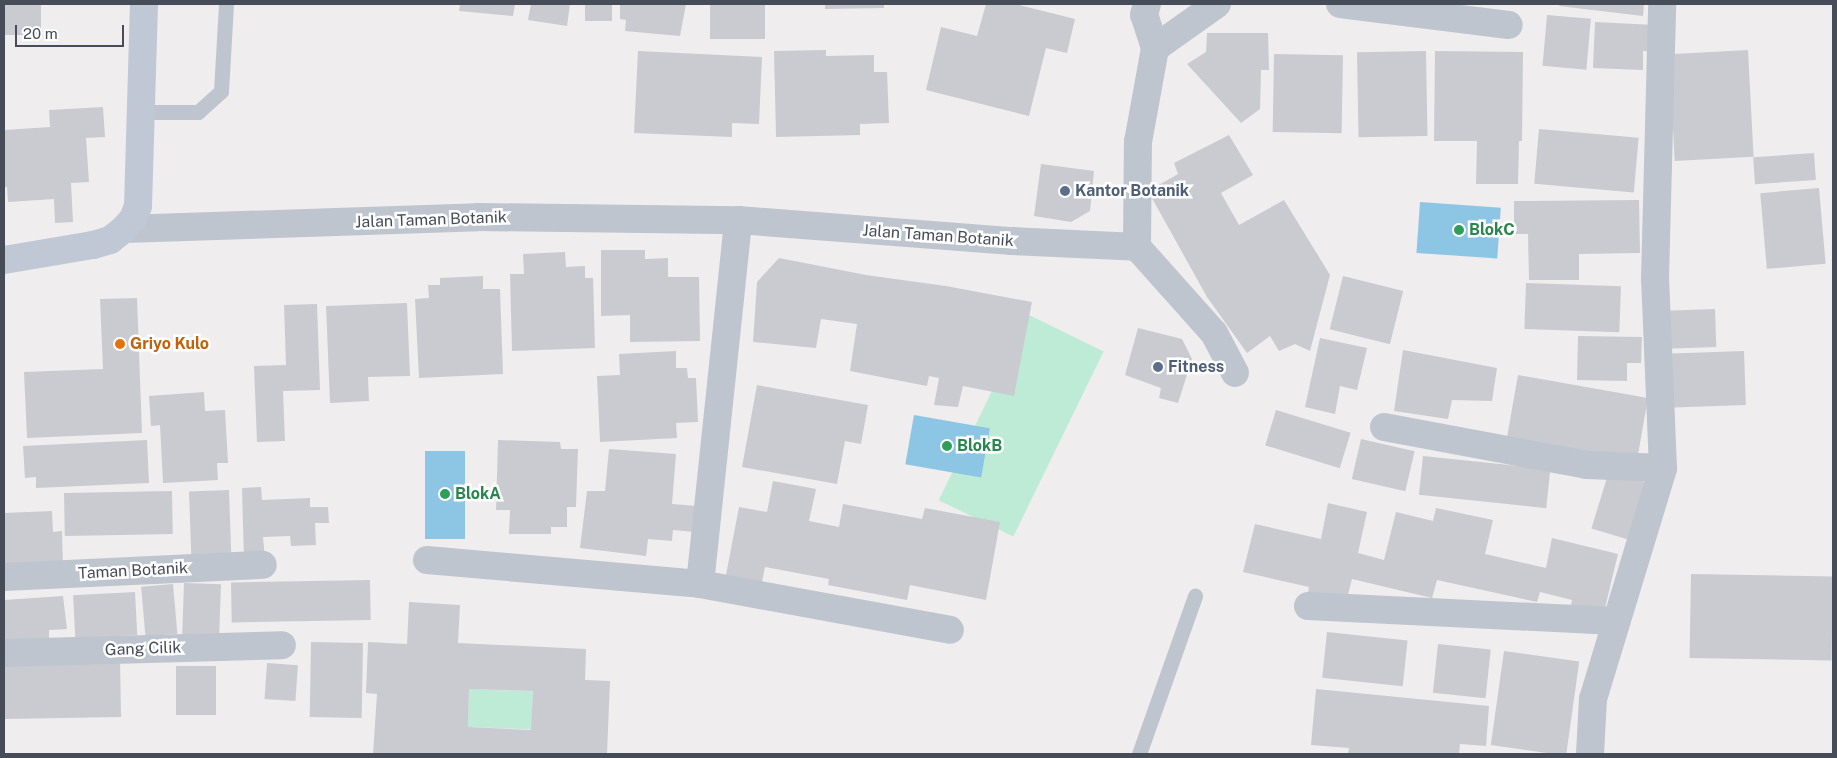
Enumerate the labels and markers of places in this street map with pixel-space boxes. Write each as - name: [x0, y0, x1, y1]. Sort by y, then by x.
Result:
- place label: Kantor Botanik: [1075, 181, 1189, 201]
- marker: Kantor Botanik: [1059, 185, 1071, 197]
- place label: BlokC: [1469, 220, 1515, 240]
- marker: BlokC: [1453, 224, 1465, 236]
- place label: Griyo Kulo: [130, 334, 209, 354]
- marker: Griyo Kulo: [114, 338, 126, 350]
- place label: Fitness: [1168, 357, 1224, 377]
- marker: Fitness: [1152, 361, 1164, 373]
- place label: BlokB: [957, 436, 1002, 456]
- marker: BlokB: [941, 440, 953, 452]
- place label: BlokA: [455, 484, 501, 504]
- marker: BlokA: [439, 488, 451, 500]

